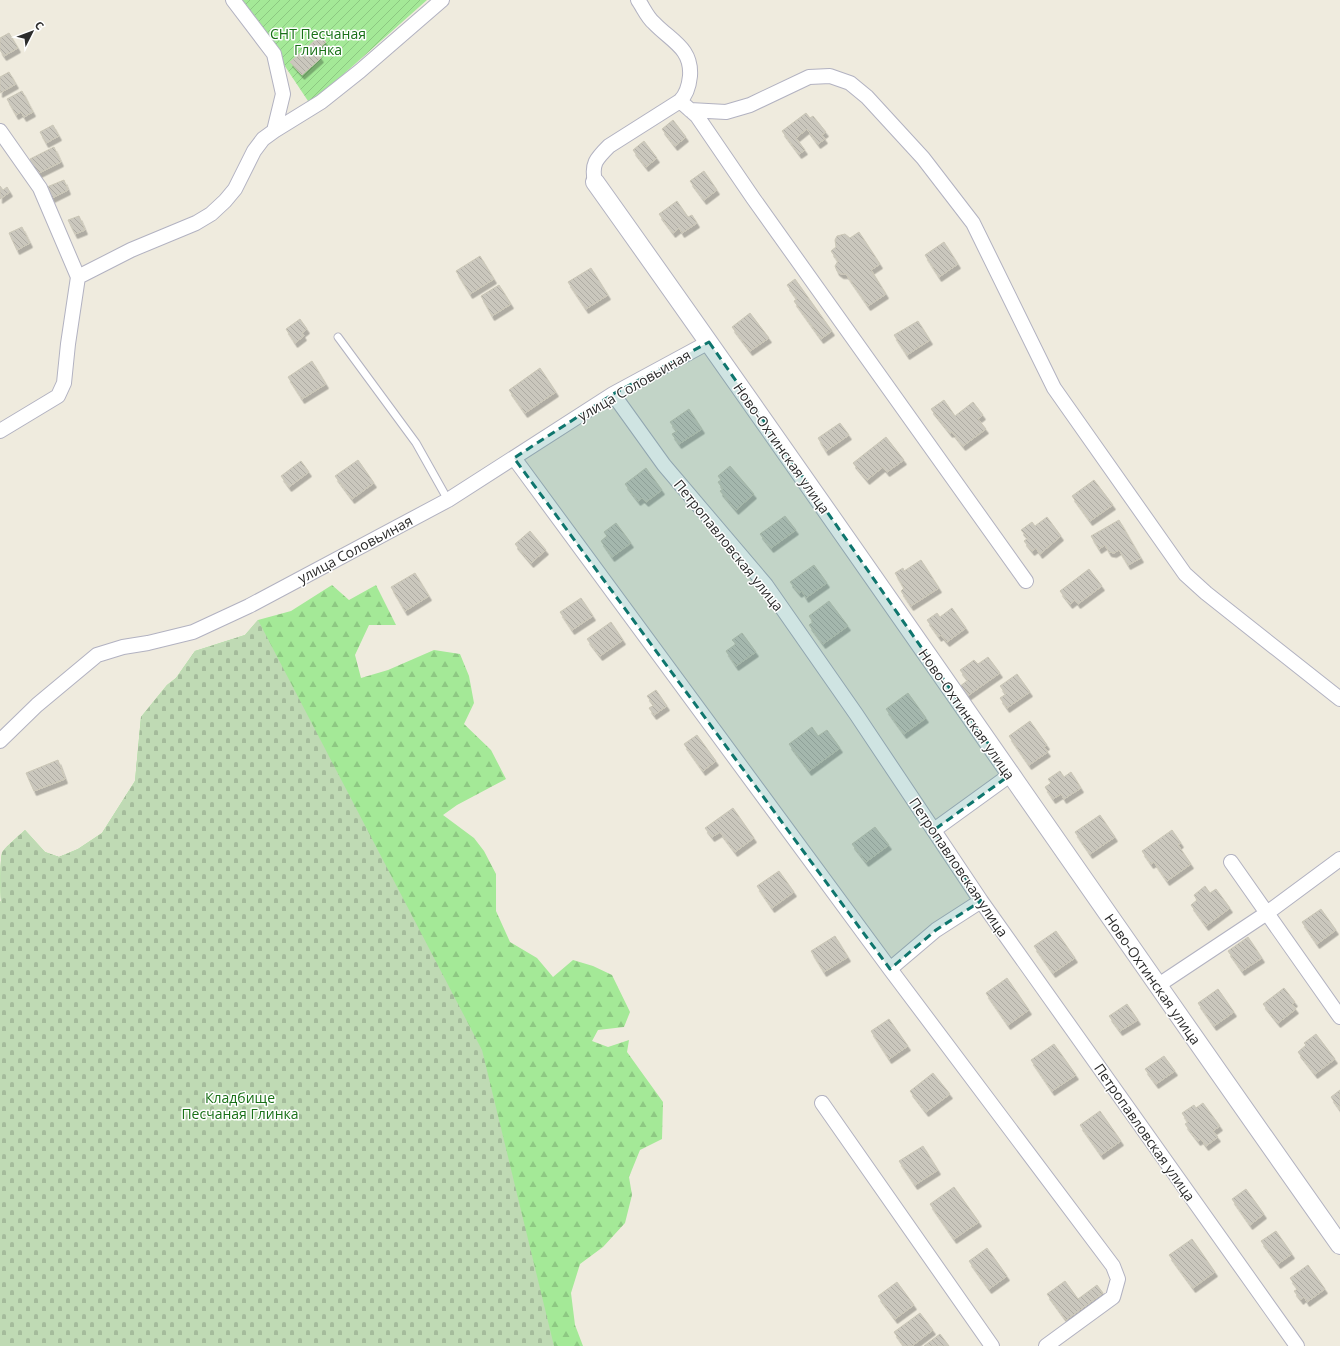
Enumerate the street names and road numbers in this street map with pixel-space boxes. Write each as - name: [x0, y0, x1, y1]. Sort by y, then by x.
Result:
- street label: улица Соловьиная: [574, 345, 694, 425]
- street label: Ново-Охтинская улица: [730, 379, 834, 517]
- street label: Петропавловская улица: [670, 475, 788, 615]
- street label: улица Соловьиная: [294, 511, 416, 587]
- street label: Ново-Охтинская улица: [915, 645, 1019, 783]
- street label: Петропавловская улица: [905, 794, 1013, 940]
- street label: Ново-Охтинская улица: [1101, 910, 1205, 1048]
- street label: Петропавловская улица: [1090, 1059, 1200, 1205]

